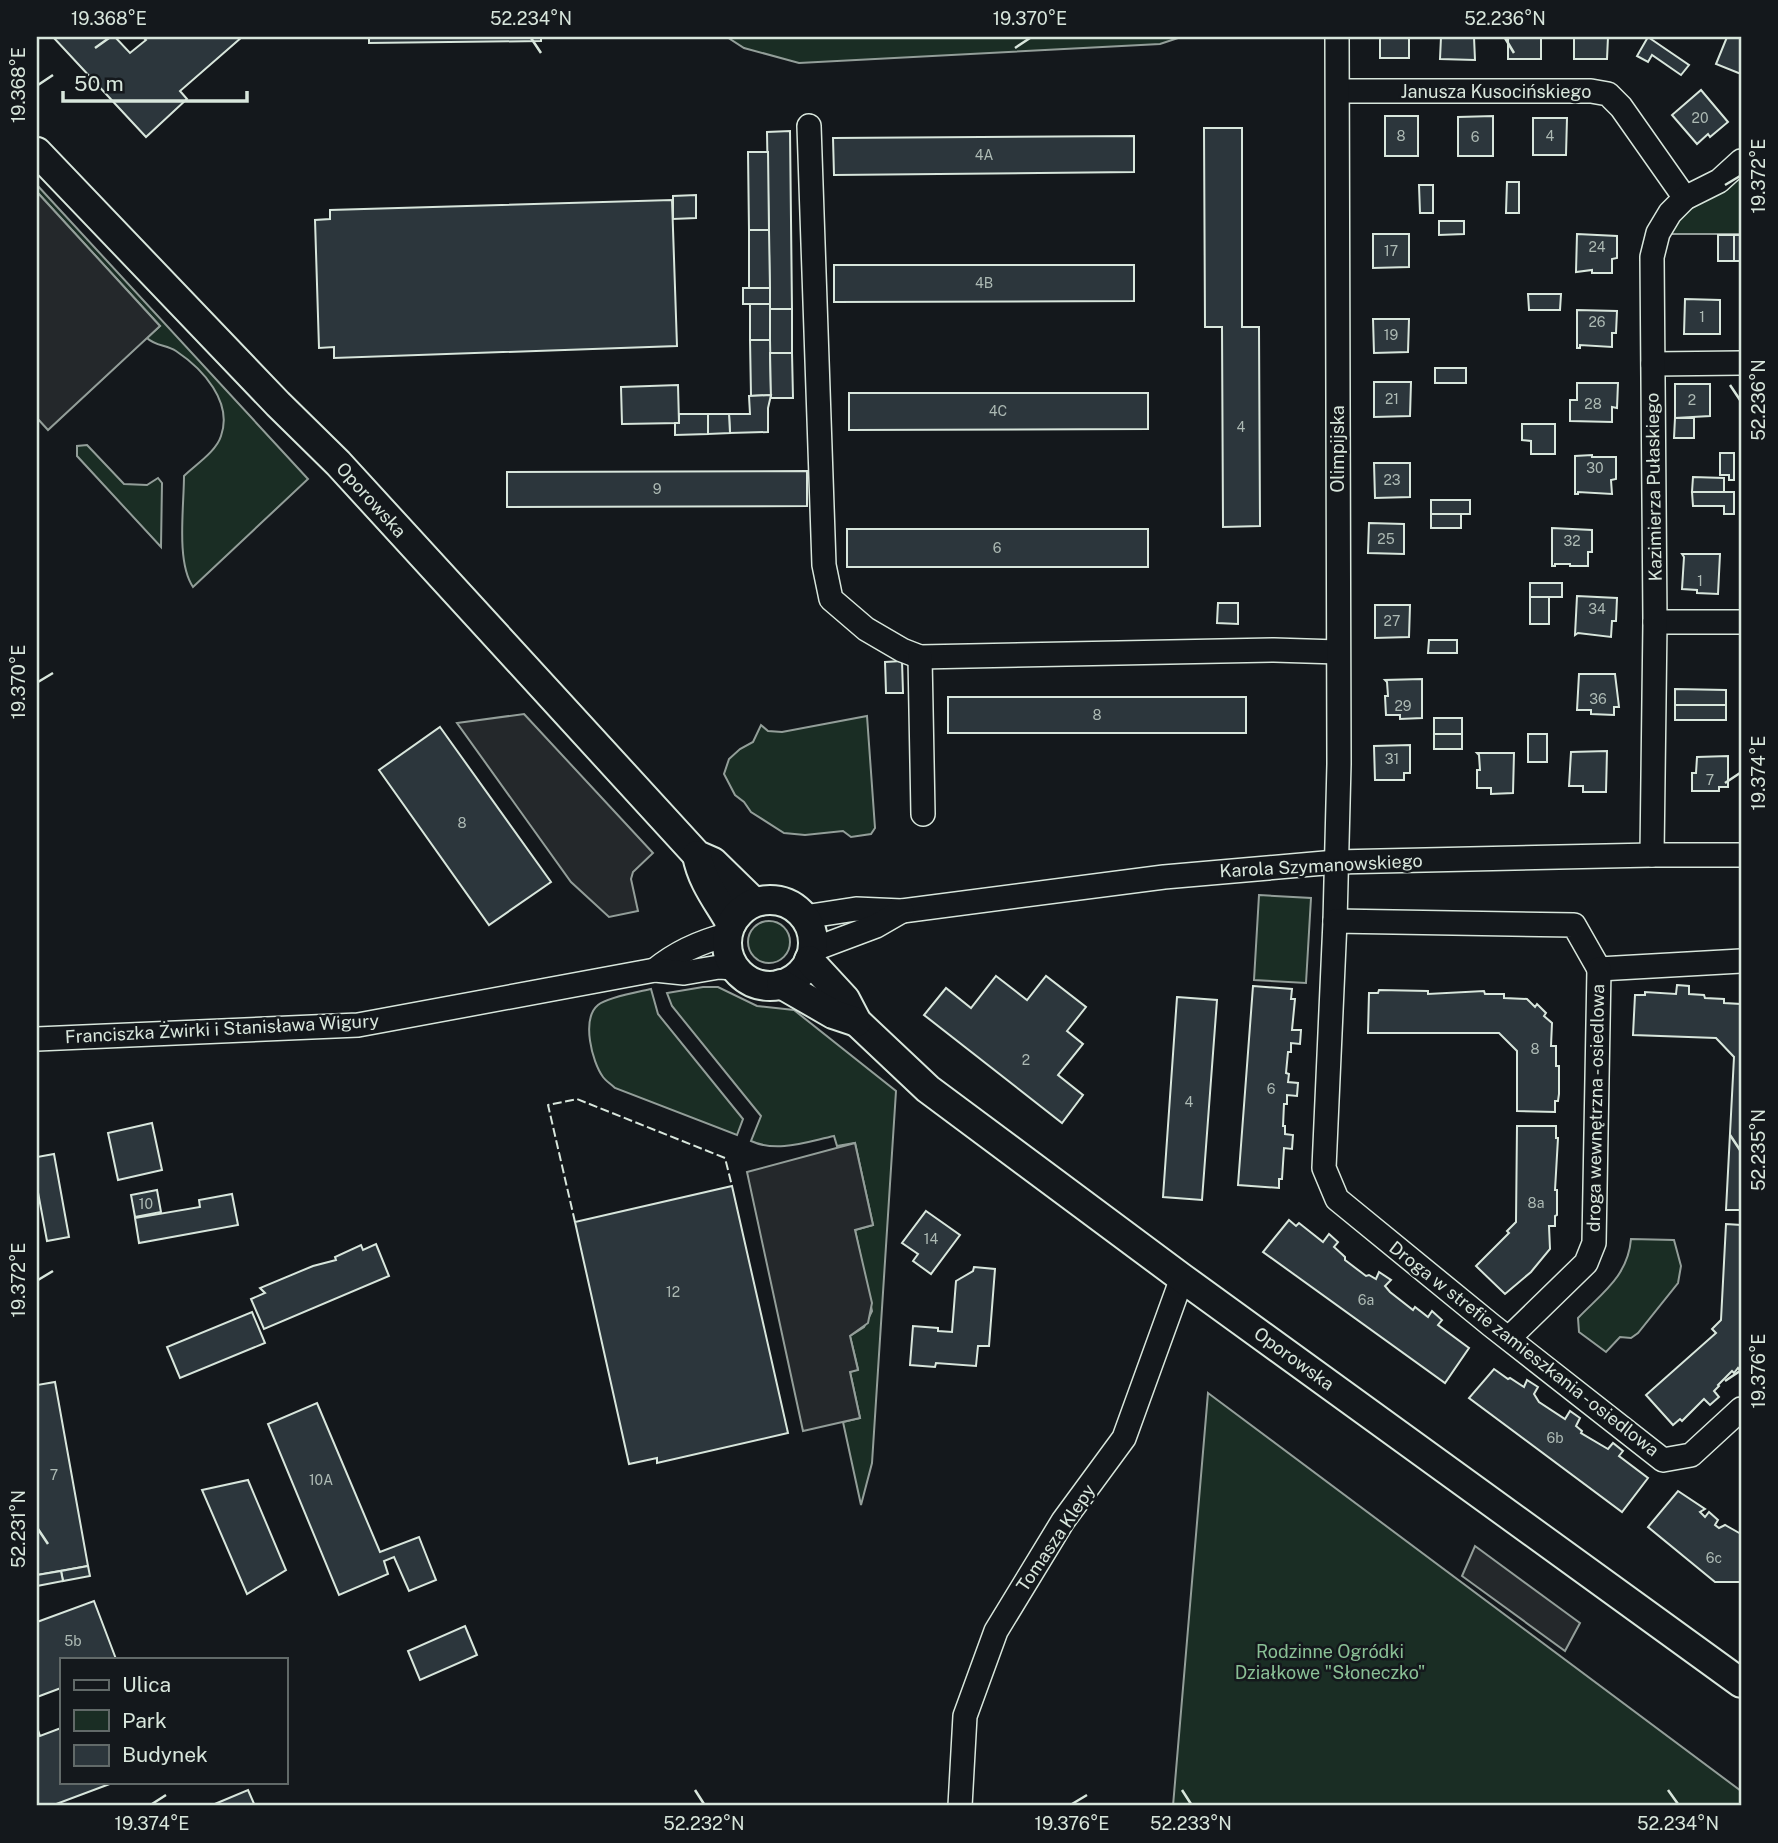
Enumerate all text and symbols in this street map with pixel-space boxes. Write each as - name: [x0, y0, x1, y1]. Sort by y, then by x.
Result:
- text: 19.368°E: [71, 8, 147, 29]
- text: 52.234°N: [490, 8, 572, 29]
- text: 19.370°E: [993, 8, 1067, 29]
- text: 52.236°N: [1464, 8, 1546, 29]
- text: 19.368°E: [8, 47, 29, 123]
- scale bar: [63, 60, 247, 104]
- text: 50 m: [74, 71, 124, 96]
- street label: Janusza Kusocińskiego: [1401, 81, 1591, 102]
- house number: 20: [1692, 110, 1708, 126]
- house number: 8: [1396, 128, 1406, 144]
- house number: 4: [1546, 128, 1555, 144]
- house number: 6: [1471, 129, 1480, 145]
- text: 19.372°E: [1748, 139, 1769, 213]
- house number: 4A: [975, 147, 993, 163]
- house number: 24: [1588, 239, 1606, 255]
- house number: 17: [1384, 243, 1398, 259]
- house number: 4B: [975, 275, 993, 291]
- house number: 1: [1699, 309, 1705, 325]
- house number: 26: [1588, 314, 1606, 330]
- house number: 19: [1384, 327, 1398, 343]
- text: 52.236°N: [1748, 359, 1769, 441]
- house number: 21: [1385, 391, 1399, 407]
- house number: 2: [1688, 392, 1696, 408]
- street label: Kazimierza Pułaskiego: [1641, 393, 1666, 581]
- house number: 28: [1584, 396, 1602, 412]
- house number: 4C: [989, 403, 1007, 419]
- street label: Olimpijska: [1327, 405, 1348, 493]
- house number: 4: [1237, 419, 1246, 435]
- street label: Oporowska: [332, 458, 411, 542]
- house number: 30: [1586, 460, 1604, 476]
- house number: 23: [1383, 472, 1401, 488]
- house number: 9: [653, 481, 662, 497]
- house number: 25: [1377, 531, 1395, 547]
- house number: 32: [1563, 533, 1581, 549]
- house number: 6: [993, 540, 1002, 556]
- house number: 1: [1697, 573, 1703, 589]
- house number: 34: [1588, 601, 1606, 617]
- house number: 27: [1384, 613, 1400, 629]
- text: 19.370°E: [8, 645, 29, 719]
- house number: 36: [1589, 691, 1607, 707]
- house number: 29: [1394, 698, 1412, 714]
- house number: 8: [1092, 707, 1102, 723]
- text: 19.374°E: [1748, 736, 1769, 810]
- house number: 31: [1385, 751, 1399, 767]
- house number: 7: [1706, 772, 1714, 788]
- house number: 8: [457, 815, 467, 831]
- street label: Karola Szymanowskiego: [1219, 850, 1423, 881]
- street label: droga wewnętrzna - osiedlowa: [1583, 984, 1608, 1232]
- street label: Franciszka Żwirki i Stanisława Wigury: [64, 1009, 380, 1047]
- house number: 8: [1530, 1041, 1540, 1057]
- house number: 2: [1022, 1052, 1030, 1068]
- house number: 6: [1267, 1081, 1276, 1097]
- house number: 4: [1185, 1094, 1194, 1110]
- text: 52.235°N: [1748, 1109, 1769, 1191]
- house number: 8a: [1528, 1195, 1544, 1211]
- house number: 10: [139, 1196, 153, 1212]
- house number: 14: [924, 1231, 938, 1247]
- street label: Droga w strefie zamieszkania - osiedlowa: [1385, 1237, 1663, 1461]
- text: 19.372°E: [8, 1243, 29, 1317]
- house number: 12: [666, 1284, 680, 1300]
- house number: 6a: [1358, 1292, 1374, 1308]
- street label: Oporowska: [1250, 1323, 1338, 1395]
- text: 19.376°E: [1748, 1334, 1769, 1408]
- house number: 6b: [1546, 1430, 1564, 1446]
- house number: 7: [50, 1467, 58, 1483]
- house number: 10A: [309, 1472, 333, 1488]
- street label: Tomasza Klepy: [1012, 1480, 1099, 1595]
- text: 52.231°N: [8, 1490, 29, 1568]
- house number: 6c: [1706, 1550, 1722, 1566]
- house number: 5b: [64, 1633, 82, 1649]
- park label: Rodzinne Ogródki Działkowe "Słoneczko": [1235, 1641, 1425, 1683]
- legend: [60, 1658, 287, 1784]
- text: Ulica: [122, 1672, 171, 1697]
- text: Park: [122, 1708, 167, 1733]
- text: Budynek: [122, 1742, 208, 1767]
- text: 19.374°E: [115, 1813, 189, 1834]
- text: 52.232°N: [663, 1813, 745, 1834]
- text: 19.376°E: [1035, 1813, 1109, 1834]
- text: 52.233°N: [1150, 1813, 1232, 1834]
- text: 52.234°N: [1637, 1813, 1719, 1834]

